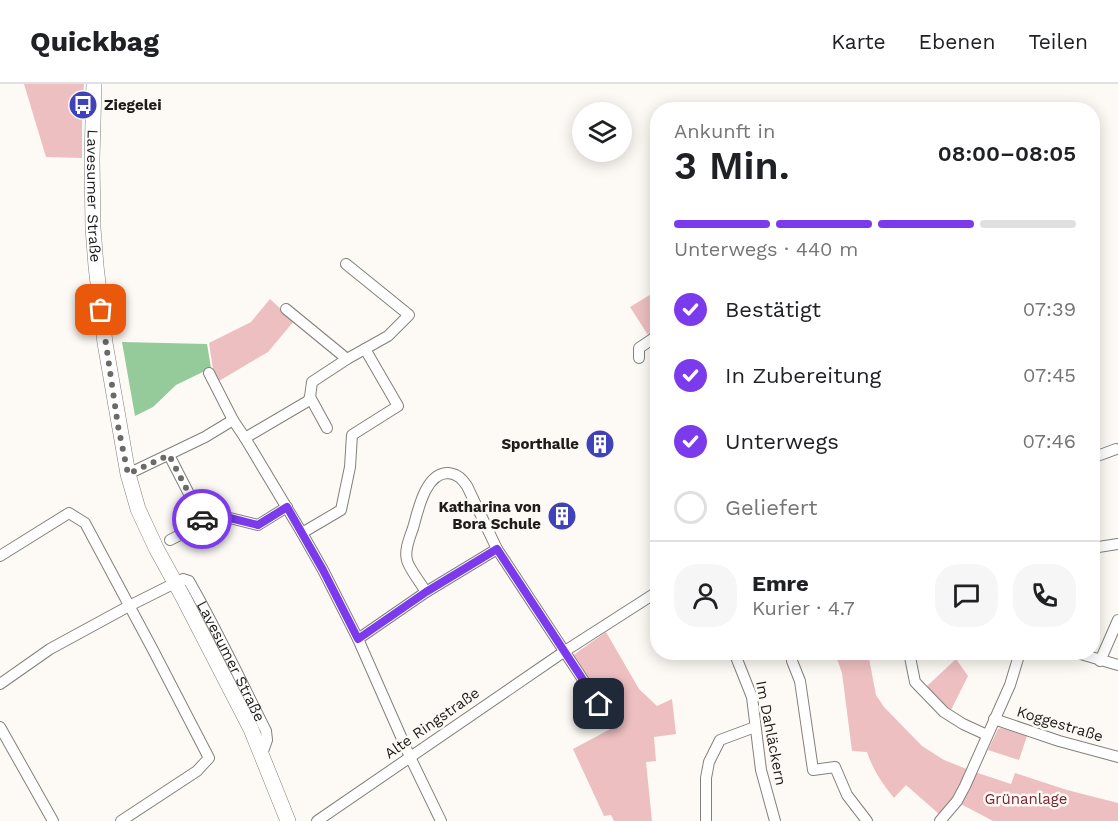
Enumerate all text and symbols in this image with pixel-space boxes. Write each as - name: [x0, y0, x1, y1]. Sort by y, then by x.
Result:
- text: Quickbag: [30, 25, 159, 58]
- text: Karte: [831, 29, 886, 54]
- text: Ebenen: [919, 29, 995, 54]
- text: Teilen: [1028, 29, 1088, 54]
- bus stop icon: Ziegelei: [67, 89, 99, 121]
- place label: Ziegelei: [104, 96, 162, 114]
- map controls: [572, 102, 632, 162]
- button: layers: [572, 102, 632, 162]
- text: Ankunft in: [674, 119, 775, 143]
- street label: Lavesumer Straße: [83, 129, 105, 263]
- text: 08:00–08:05: [938, 141, 1076, 166]
- text: 3 Min.: [674, 143, 790, 188]
- text: Unterwegs · 440 m: [674, 237, 858, 261]
- pin: [75, 284, 126, 335]
- icon: bag: [84, 293, 117, 326]
- icon: check: [674, 293, 707, 326]
- text: Bestätigt: [725, 297, 821, 322]
- text: 07:39: [1023, 297, 1076, 321]
- icon: check: [674, 359, 707, 392]
- text: In Zubereitung: [725, 363, 881, 388]
- text: 07:45: [1023, 363, 1076, 387]
- icon: check: [674, 425, 707, 458]
- building icon: Sporthalle: [584, 428, 616, 460]
- text: Unterwegs: [725, 429, 839, 454]
- text: 07:46: [1022, 429, 1076, 453]
- place label: Sporthalle: [501, 435, 579, 453]
- courier: [172, 489, 232, 549]
- text: Geliefert: [725, 495, 817, 520]
- place label: Katharina von Bora Schule: [438, 498, 541, 533]
- building icon: Katharina von Bora Schule: [546, 500, 578, 532]
- icon: car: [186, 503, 219, 536]
- button: person: [674, 564, 737, 627]
- button: chat: [935, 564, 998, 627]
- button: phone: [1013, 564, 1076, 627]
- text: Emre: [752, 571, 809, 596]
- text: Kurier · 4.7: [752, 596, 855, 620]
- street label: Lavesumer Straße: [193, 598, 269, 724]
- pin: [573, 678, 624, 729]
- street label: Im Dahläckern: [752, 679, 790, 787]
- street label: Alte Ringstraße: [381, 684, 483, 762]
- icon: home: [582, 687, 615, 720]
- street label: Koggestraße: [1015, 702, 1105, 746]
- park label: Grünanlage: [984, 790, 1068, 808]

